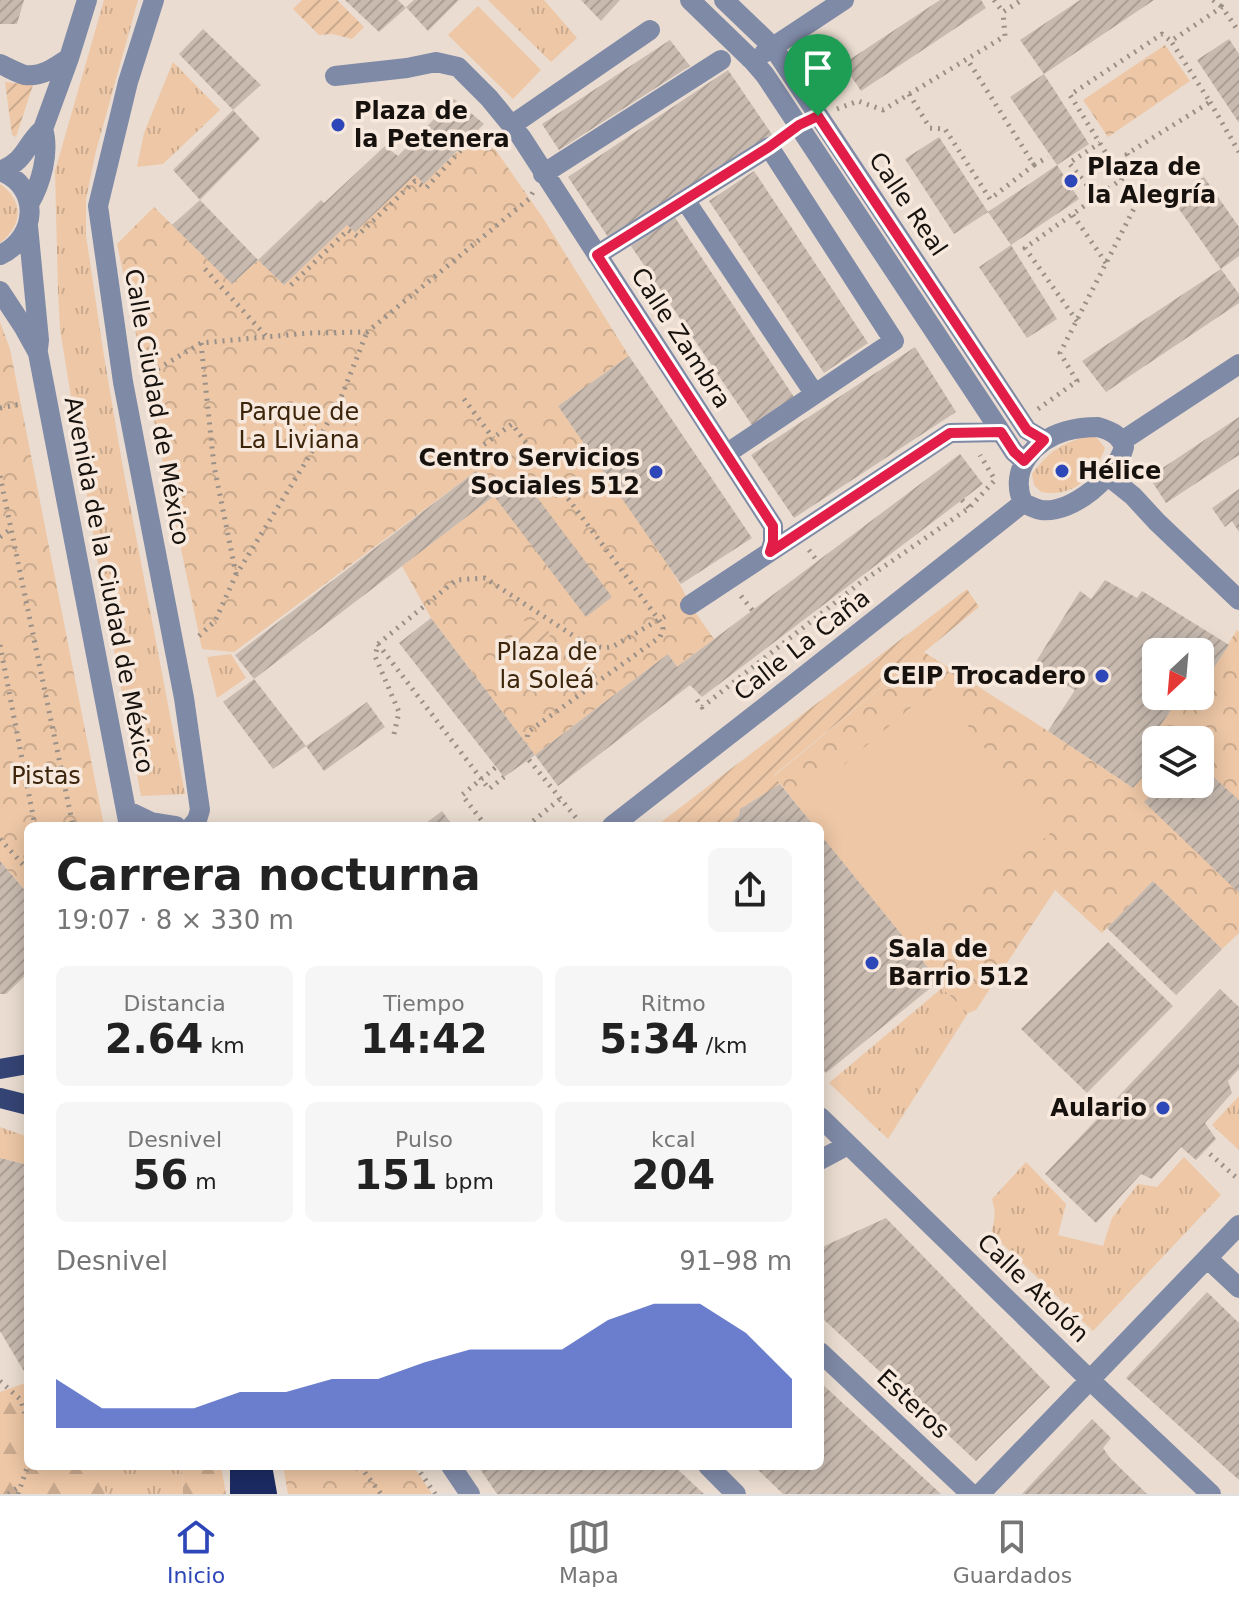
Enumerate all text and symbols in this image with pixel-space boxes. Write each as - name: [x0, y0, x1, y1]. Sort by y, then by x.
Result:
- pin: [784, 34, 852, 116]
- icon: arrive: [796, 46, 840, 90]
- place label: Plaza de la Petenera: [354, 97, 510, 153]
- marker: Plaza de la Petenera: [329, 116, 347, 134]
- street label: Calle Real: [863, 147, 953, 261]
- place label: Plaza de la Alegría: [1087, 153, 1216, 209]
- marker: Plaza de la Alegría: [1062, 172, 1080, 190]
- street label: Calle Zambra: [625, 263, 737, 413]
- street label: Calle Ciudad de México: [119, 267, 195, 547]
- street label: Avenida de la Ciudad de México: [59, 394, 159, 776]
- park label: Parque de La Liviana: [238, 398, 360, 454]
- place label: Centro Servicios Sociales 512: [418, 444, 640, 500]
- place label: Hélice: [1078, 457, 1161, 485]
- marker: Hélice: [1053, 462, 1071, 480]
- marker: Centro Servicios Sociales 512: [647, 463, 665, 481]
- street label: Calle La Caña: [729, 583, 875, 707]
- park label: Plaza de la Soleá: [497, 638, 597, 694]
- north arrow: [1142, 638, 1214, 710]
- map controls: [1142, 638, 1214, 798]
- place label: CEIP Trocadero: [883, 662, 1086, 690]
- marker: CEIP Trocadero: [1093, 667, 1111, 685]
- button: layers: [1142, 726, 1214, 798]
- park label: Pistas: [11, 762, 81, 790]
- button: share: [708, 848, 792, 932]
- text: Carrera nocturna: [56, 849, 481, 900]
- text: 19:07 · 8 × 330 m: [56, 905, 294, 935]
- place label: Sala de Barrio 512: [888, 935, 1029, 991]
- marker: Sala de Barrio 512: [863, 954, 881, 972]
- text: Distancia: [124, 991, 226, 1016]
- text: Tiempo: [383, 991, 465, 1016]
- text: Ritmo: [641, 991, 706, 1016]
- text: 2.64: [105, 1016, 203, 1062]
- text: 14:42: [360, 1016, 488, 1062]
- text: 5:34: [599, 1016, 699, 1062]
- text: km: [203, 1033, 245, 1058]
- text: /km: [699, 1033, 747, 1058]
- place label: Aulario: [1050, 1094, 1147, 1122]
- marker: Aulario: [1154, 1099, 1172, 1117]
- text: Desnivel: [127, 1127, 222, 1152]
- text: Pulso: [395, 1127, 453, 1152]
- text: kcal: [651, 1127, 696, 1152]
- text: 56: [133, 1152, 188, 1198]
- text: 151: [354, 1152, 438, 1198]
- text: 204: [632, 1152, 715, 1198]
- text: m: [188, 1169, 217, 1194]
- text: bpm: [438, 1169, 494, 1194]
- street label: Calle Atolón: [972, 1228, 1094, 1348]
- text: Desnivel: [56, 1246, 168, 1276]
- text: 91–98 m: [679, 1246, 792, 1276]
- street label: Esteros: [871, 1364, 955, 1444]
- tab: Inicio: [167, 1515, 225, 1588]
- tab: Mapa: [559, 1515, 619, 1588]
- tab: Guardados: [953, 1515, 1072, 1588]

